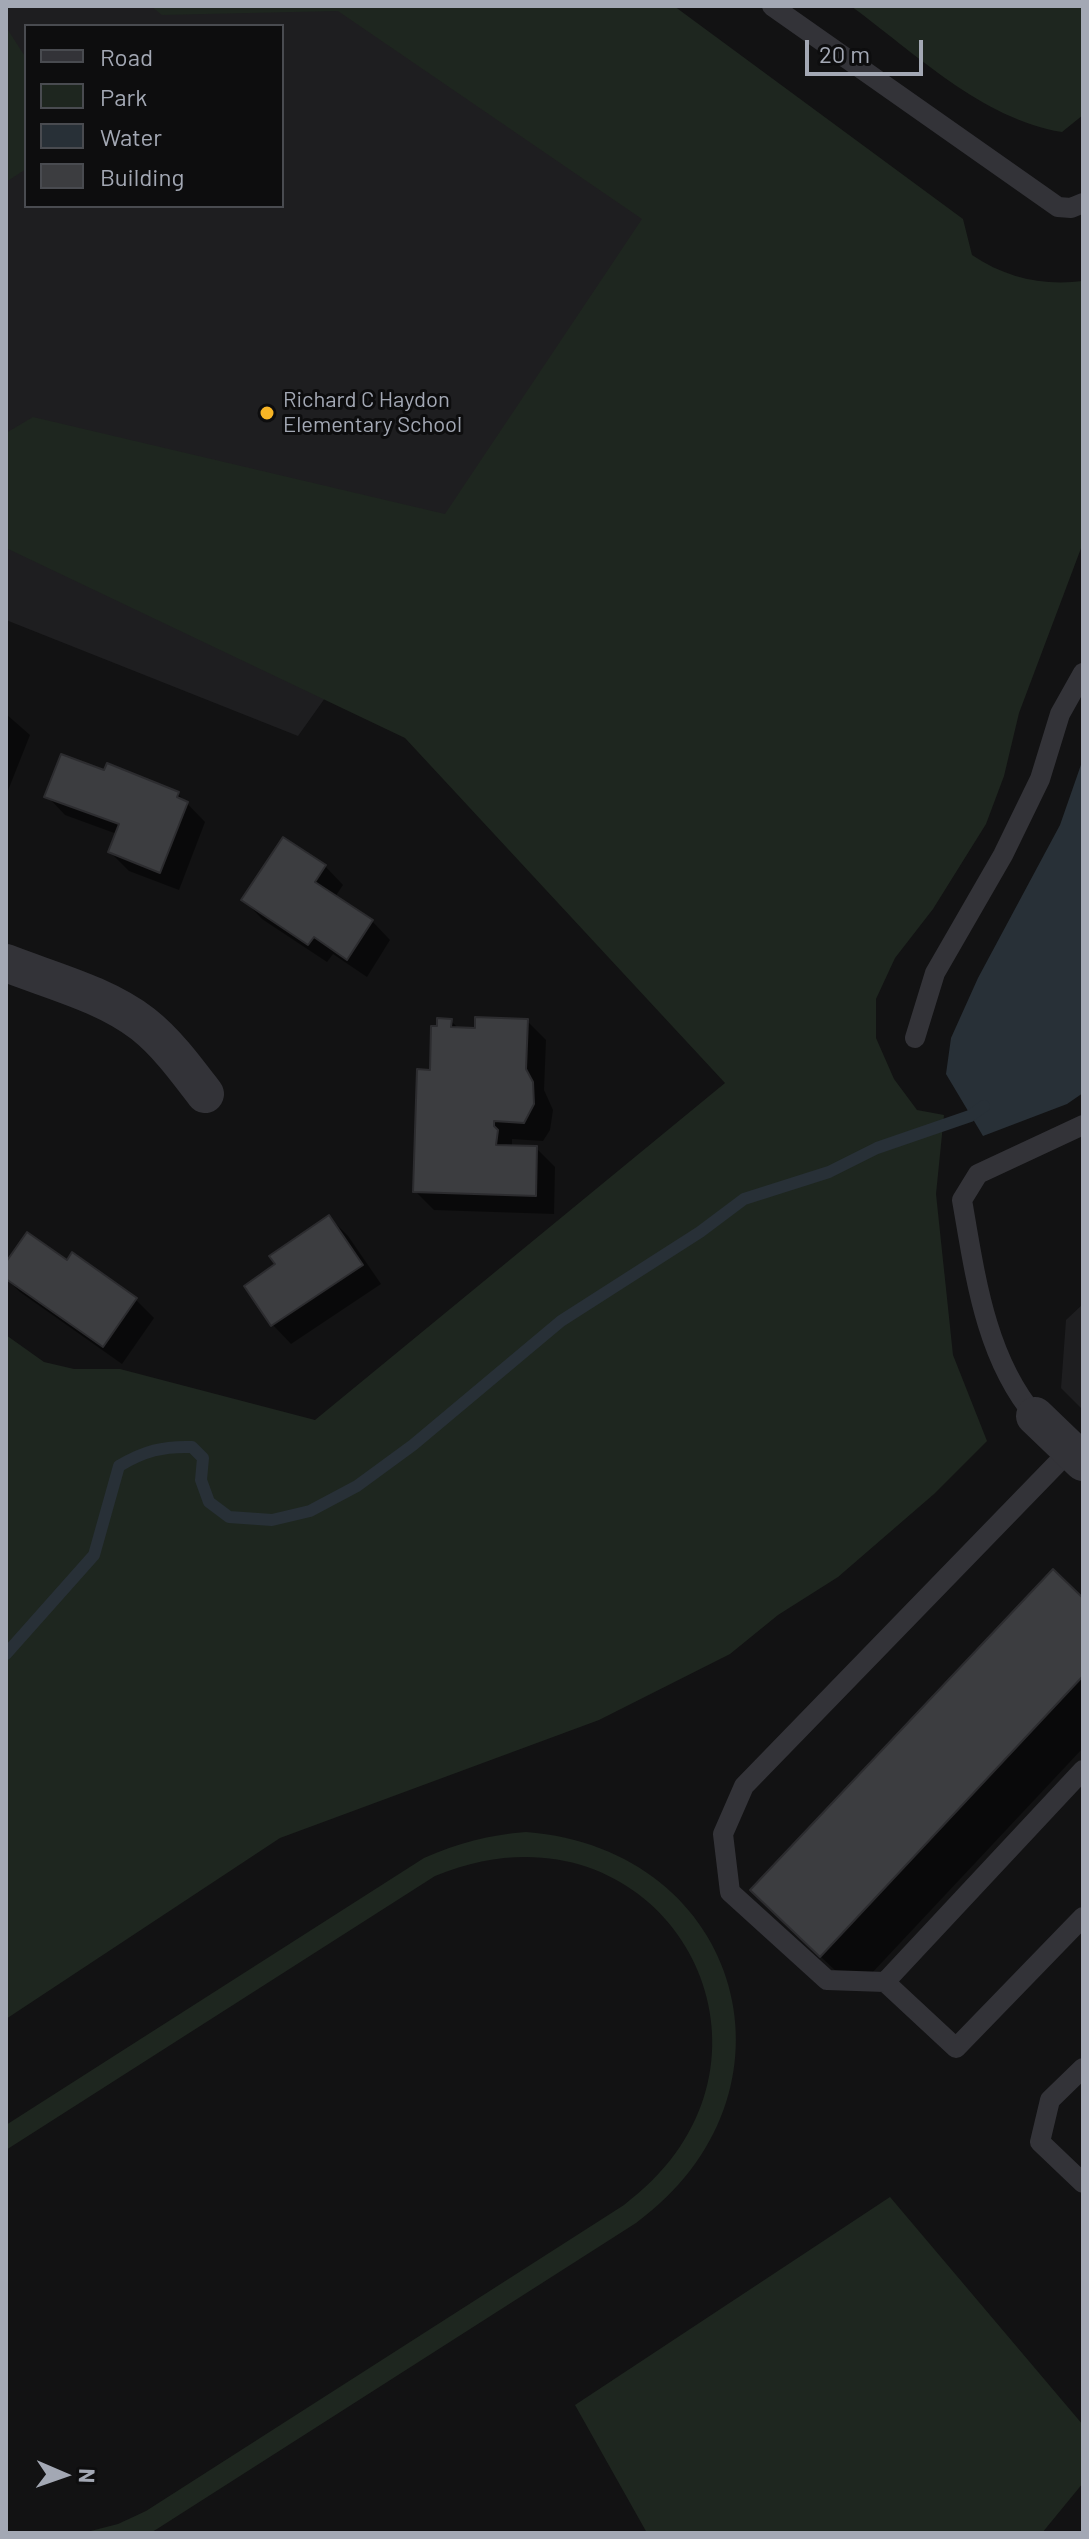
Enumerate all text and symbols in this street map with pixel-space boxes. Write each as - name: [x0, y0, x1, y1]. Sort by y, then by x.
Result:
- legend: [24, 24, 284, 208]
- scale bar: [809, 24, 927, 74]
- text: 20 m: [819, 39, 870, 68]
- text: Road: [100, 42, 153, 71]
- text: Park: [100, 82, 147, 111]
- text: Water: [100, 122, 162, 151]
- text: Building: [100, 162, 184, 191]
- place label: Richard C Haydon Elementary School: [283, 387, 462, 438]
- marker: Richard C Haydon Elementary School: [258, 404, 276, 422]
- north arrow: [24, 2435, 104, 2515]
- text: N: [75, 2468, 101, 2484]

